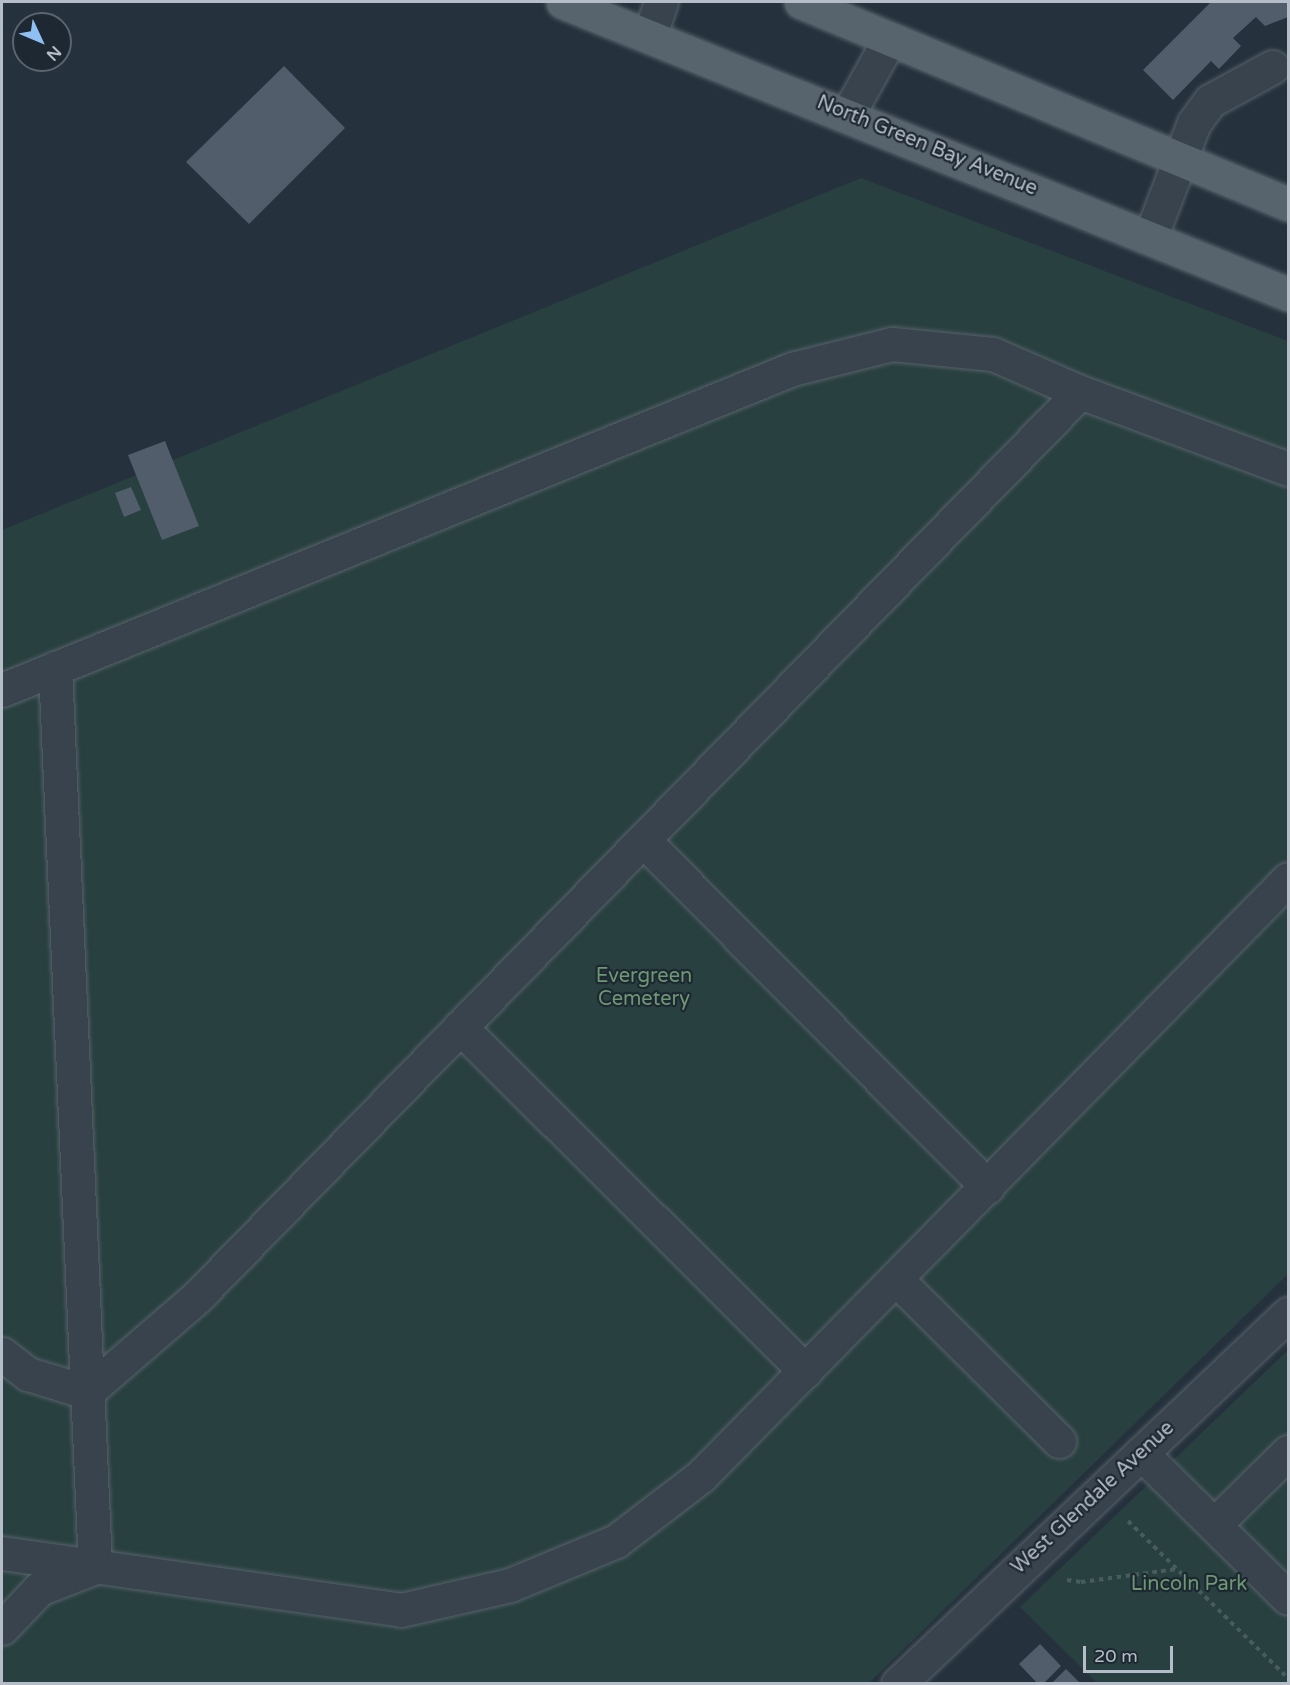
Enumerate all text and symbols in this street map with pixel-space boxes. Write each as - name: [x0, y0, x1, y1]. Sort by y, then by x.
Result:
- north arrow: [12, 12, 72, 72]
- text: N: [42, 42, 65, 65]
- street label: North Green Bay Avenue: [813, 91, 1041, 201]
- park label: Evergreen Cemetery: [596, 964, 692, 1011]
- street label: West Glendale Avenue: [1007, 1416, 1179, 1580]
- park label: Lincoln Park: [1131, 1572, 1247, 1596]
- scale bar: [1086, 1634, 1176, 1672]
- text: 20 m: [1094, 1645, 1138, 1667]

